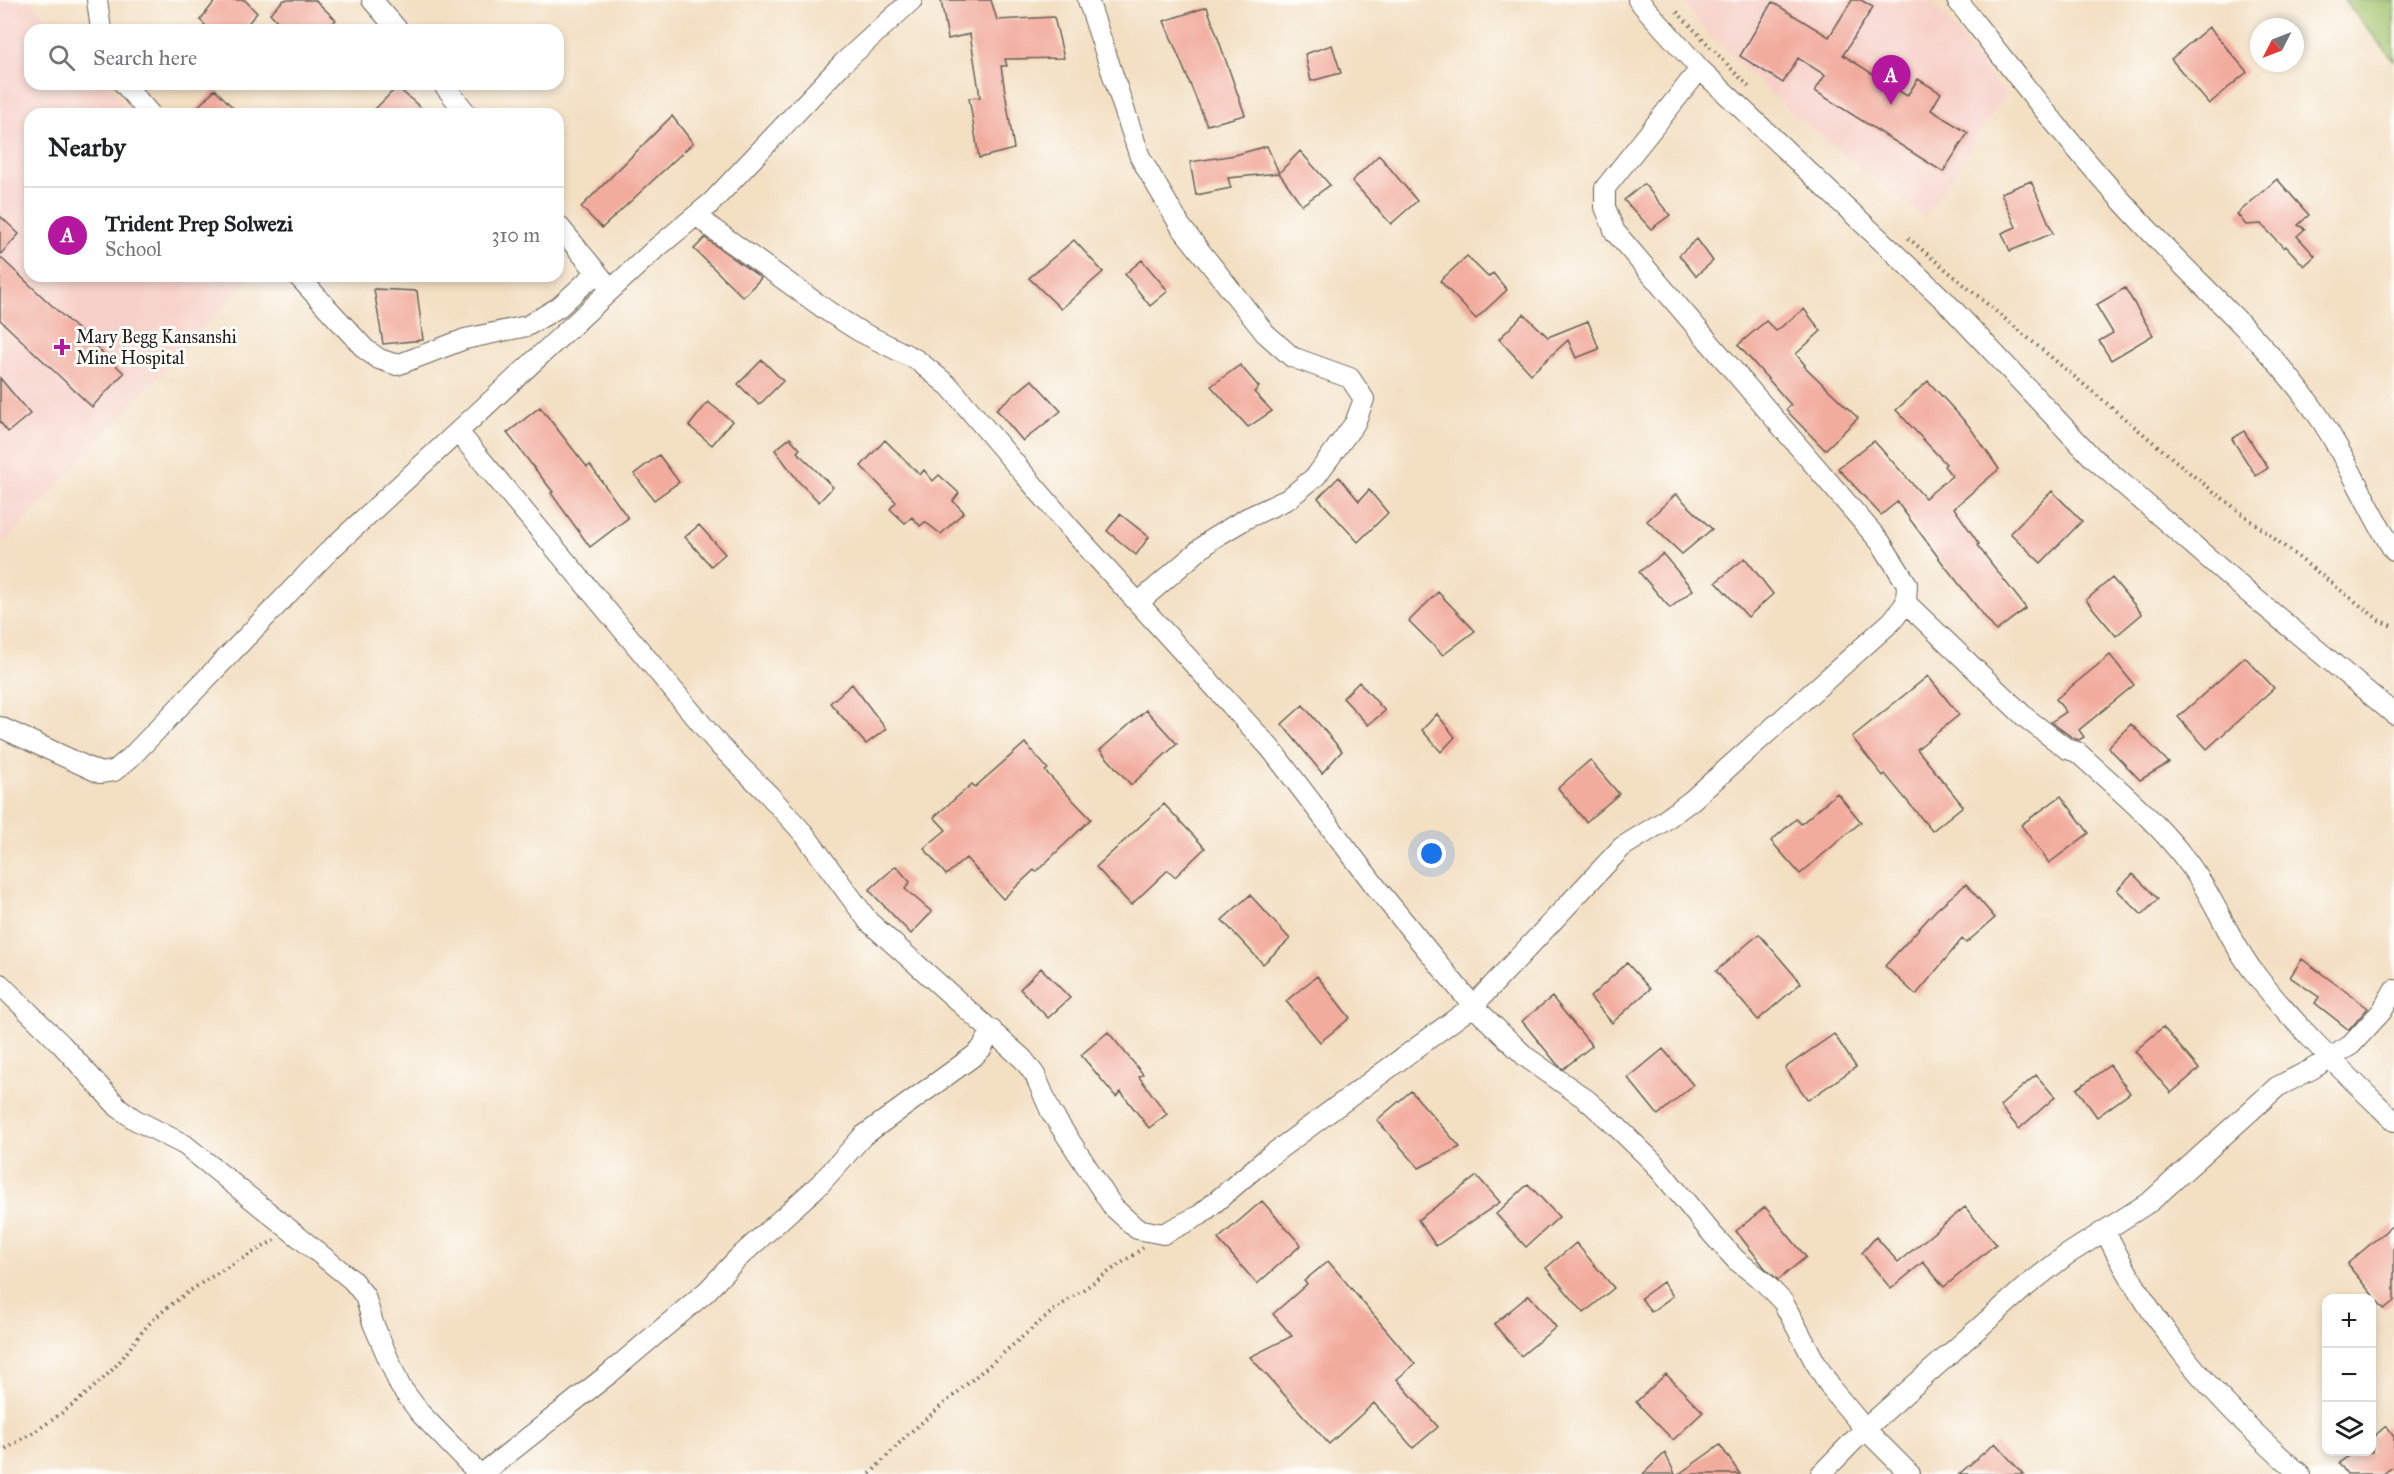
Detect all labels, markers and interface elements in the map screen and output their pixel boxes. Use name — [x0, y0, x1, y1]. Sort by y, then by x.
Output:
north arrow — [2250, 18, 2304, 72]
search box — [24, 24, 564, 90]
icon: search — [45, 41, 78, 74]
text: Search here — [93, 44, 197, 71]
pin: A — [1872, 56, 1910, 105]
text: Nearby — [48, 131, 126, 163]
text: Trident Prep Solwezi — [105, 210, 293, 237]
text: A — [61, 223, 74, 247]
text: 310 m — [491, 223, 540, 247]
text: School — [105, 237, 162, 261]
place label: Mary Begg Kansanshi Mine Hospital — [76, 326, 237, 369]
marker: Mary Begg Kansanshi Mine Hospital — [53, 338, 71, 356]
your location — [1417, 839, 1446, 868]
map controls — [2322, 1294, 2376, 1456]
button: + — [2322, 1294, 2376, 1348]
button: − — [2322, 1348, 2376, 1402]
button: layers — [2322, 1402, 2376, 1456]

